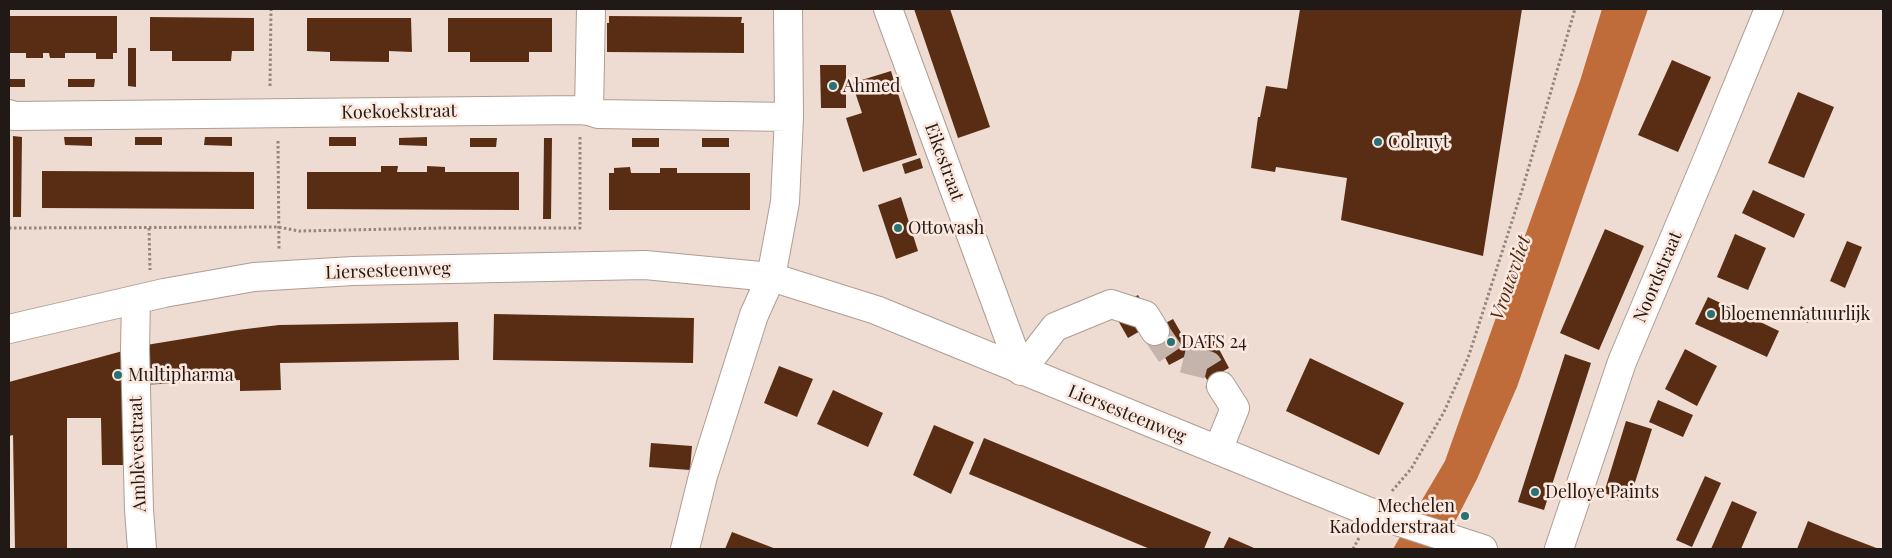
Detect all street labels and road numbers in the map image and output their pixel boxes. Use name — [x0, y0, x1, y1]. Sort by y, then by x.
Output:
street label: Koekoekstraat — [341, 100, 457, 124]
street label: Eikestraat — [920, 120, 968, 204]
street label: Noordstraat — [1629, 228, 1687, 326]
street label: Liersesteenweg — [325, 258, 451, 284]
street label: Liersesteenweg — [1065, 380, 1189, 448]
street label: Amblèvestraat — [125, 396, 151, 512]

